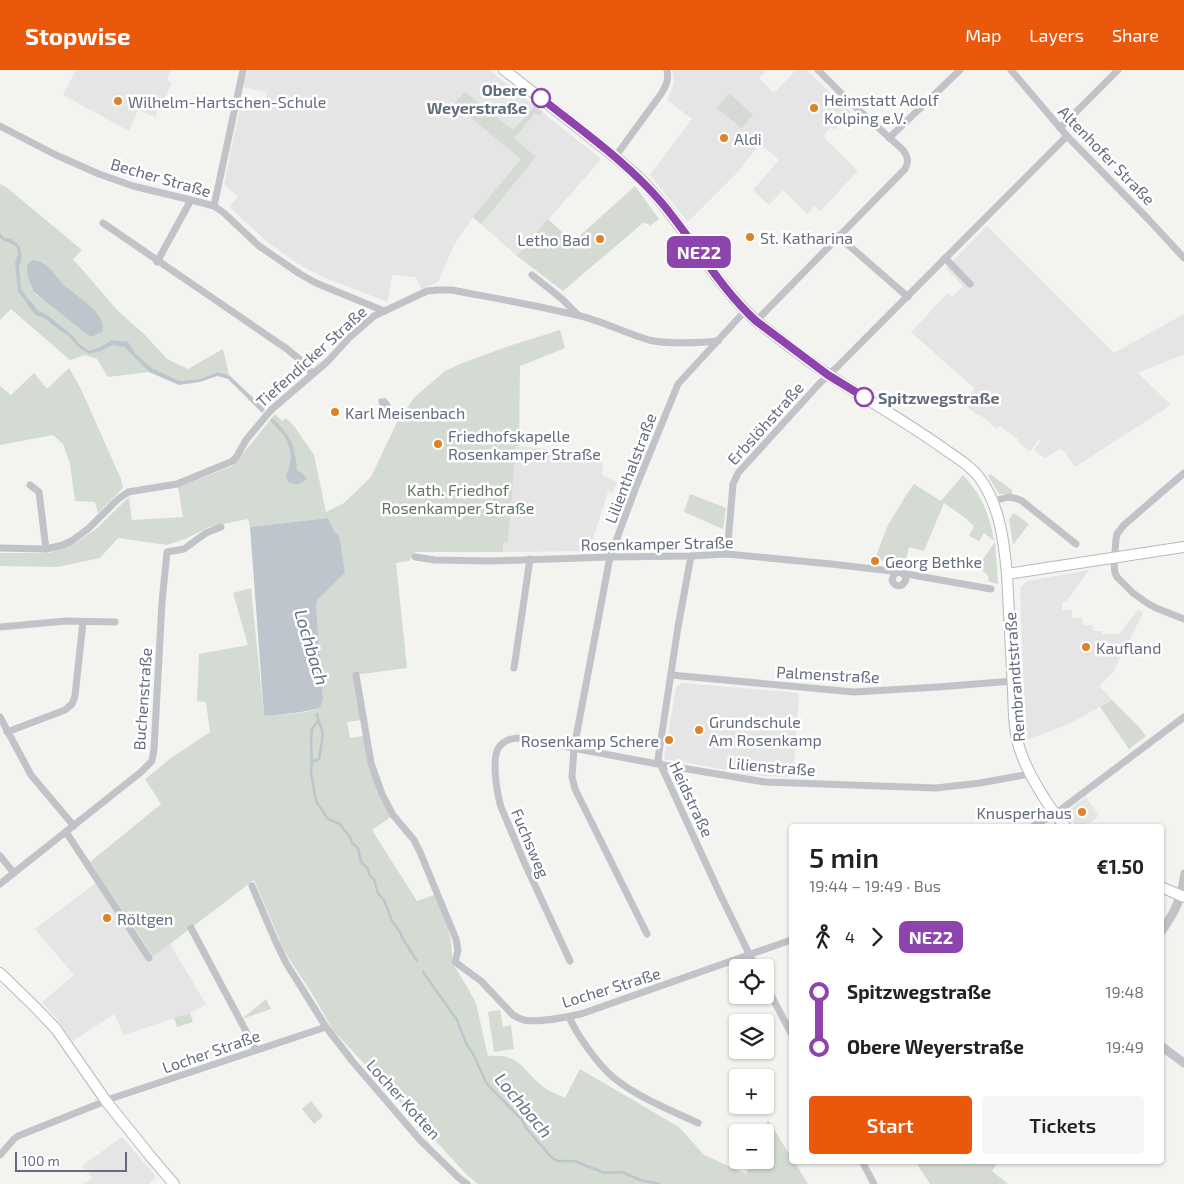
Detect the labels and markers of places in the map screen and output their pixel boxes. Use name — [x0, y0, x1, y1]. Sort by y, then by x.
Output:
place label: Obere Weyerstraße — [427, 80, 527, 118]
marker: Obere Weyerstraße — [531, 88, 551, 108]
place label: Heimstatt Adolf Kolping e.V. — [824, 90, 940, 127]
place label: Wilhelm-Hartschen-Schule — [128, 92, 326, 111]
marker: Wilhelm-Hartschen-Schule — [112, 95, 124, 107]
marker: Heimstatt Adolf Kolping e.V. — [808, 102, 820, 114]
place label: Aldi — [734, 129, 762, 148]
marker: Aldi — [718, 132, 730, 144]
place label: St. Katharina — [760, 228, 853, 247]
place label: Letho Bad — [517, 230, 590, 249]
marker: St. Katharina — [744, 231, 756, 243]
marker: Letho Bad — [594, 233, 606, 245]
marker: Spitzwegstraße — [854, 387, 874, 407]
place label: Spitzwegstraße — [878, 388, 1000, 407]
place label: Karl Meisenbach — [345, 403, 465, 422]
marker: Karl Meisenbach — [329, 406, 341, 418]
place label: Friedhofskapelle Rosenkamper Straße — [448, 426, 601, 463]
marker: Friedhofskapelle Rosenkamper Straße — [432, 438, 444, 450]
place label: Georg Bethke — [885, 552, 982, 571]
marker: Georg Bethke — [869, 555, 881, 567]
place label: Kaufland — [1096, 638, 1161, 657]
marker: Kaufland — [1080, 641, 1092, 653]
place label: Grundschule Am Rosenkamp — [709, 712, 822, 749]
marker: Grundschule Am Rosenkamp — [693, 724, 705, 736]
place label: Rosenkamp Schere — [521, 731, 659, 750]
marker: Rosenkamp Schere — [663, 734, 675, 746]
place label: Knusperhaus — [976, 803, 1072, 822]
marker: Knusperhaus — [1076, 806, 1088, 818]
place label: Röltgen — [117, 909, 173, 928]
marker: Röltgen — [101, 912, 113, 924]

